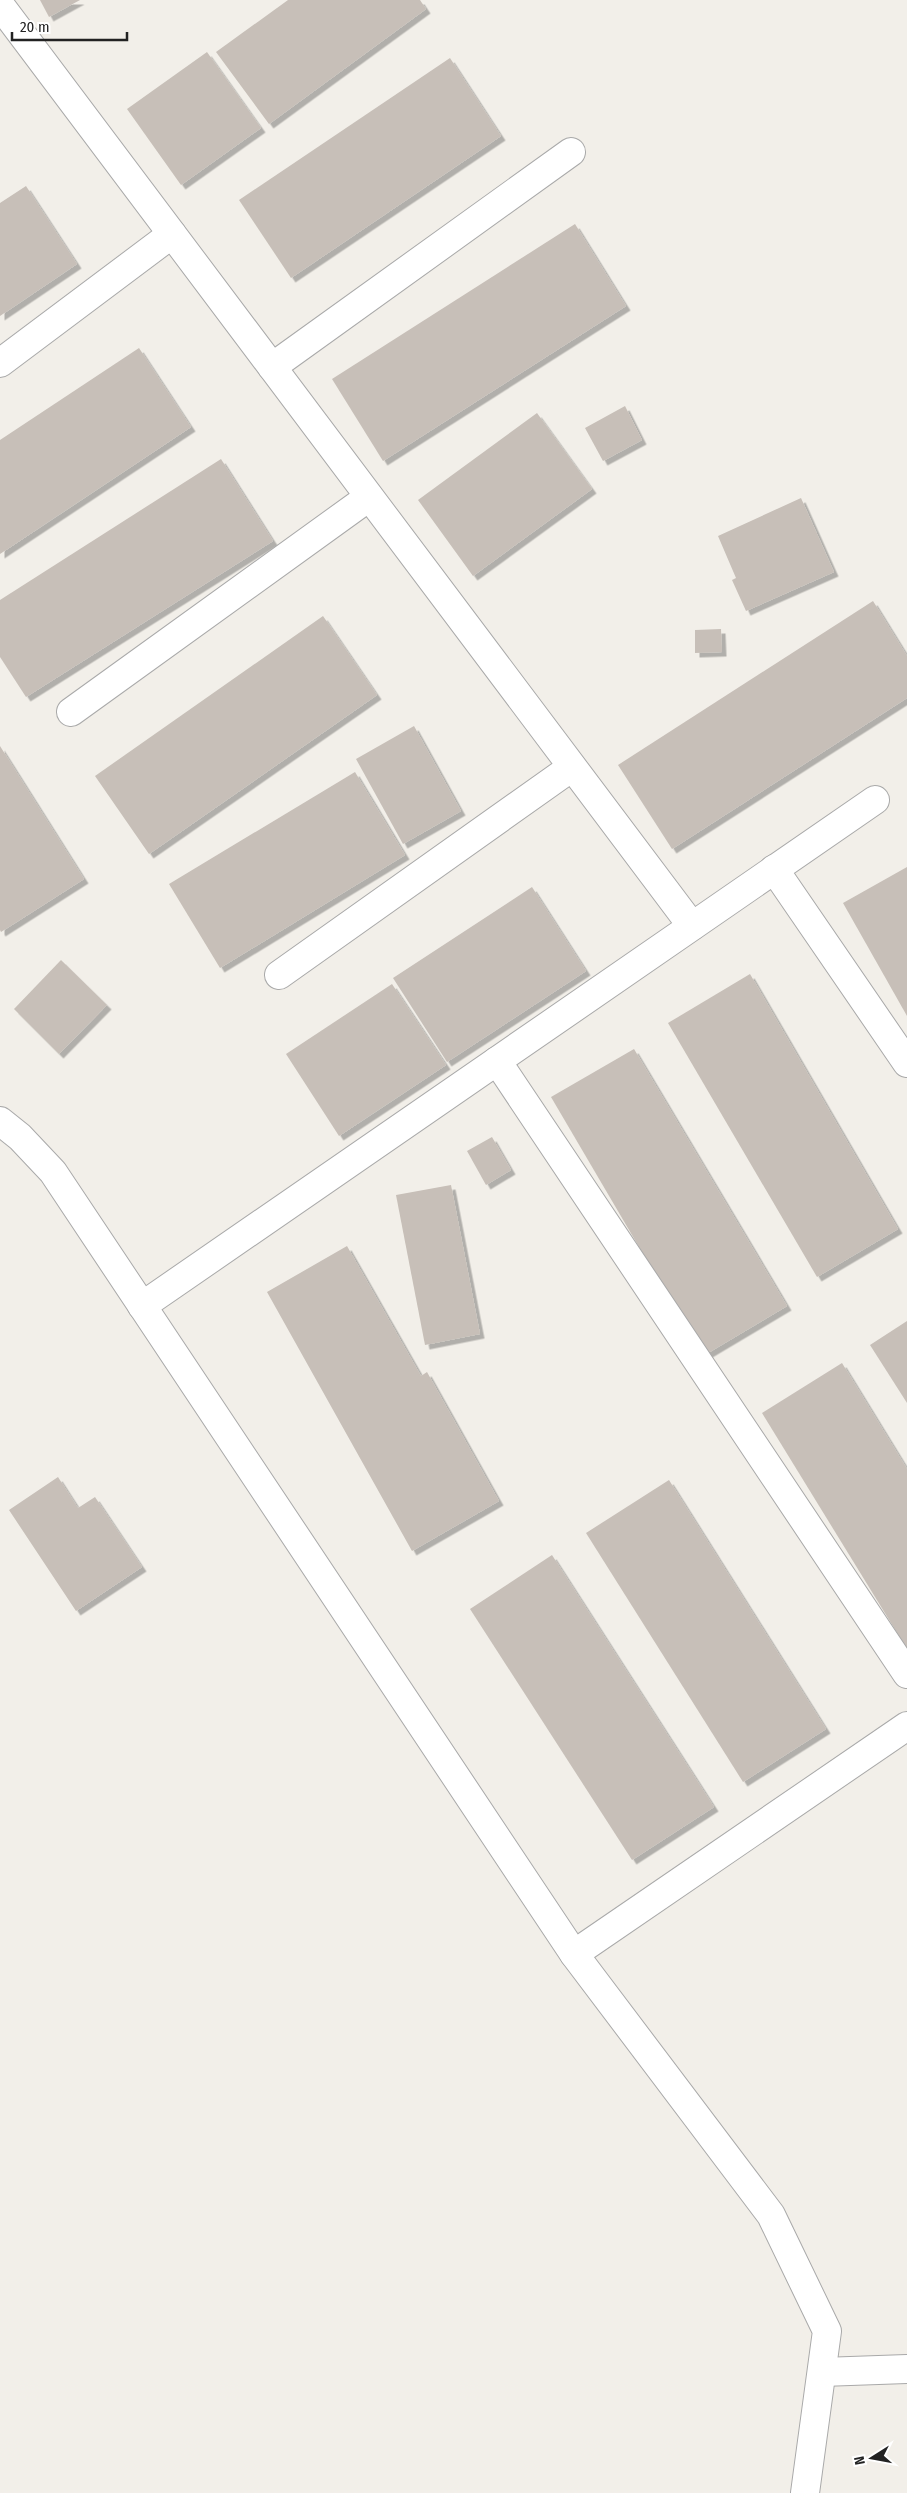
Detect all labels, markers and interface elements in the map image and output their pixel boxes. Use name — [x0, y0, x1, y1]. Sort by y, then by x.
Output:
scale bar — [12, 10, 128, 42]
text: 20 m — [20, 18, 50, 36]
north arrow — [847, 2433, 897, 2483]
text: N — [851, 2455, 869, 2466]

